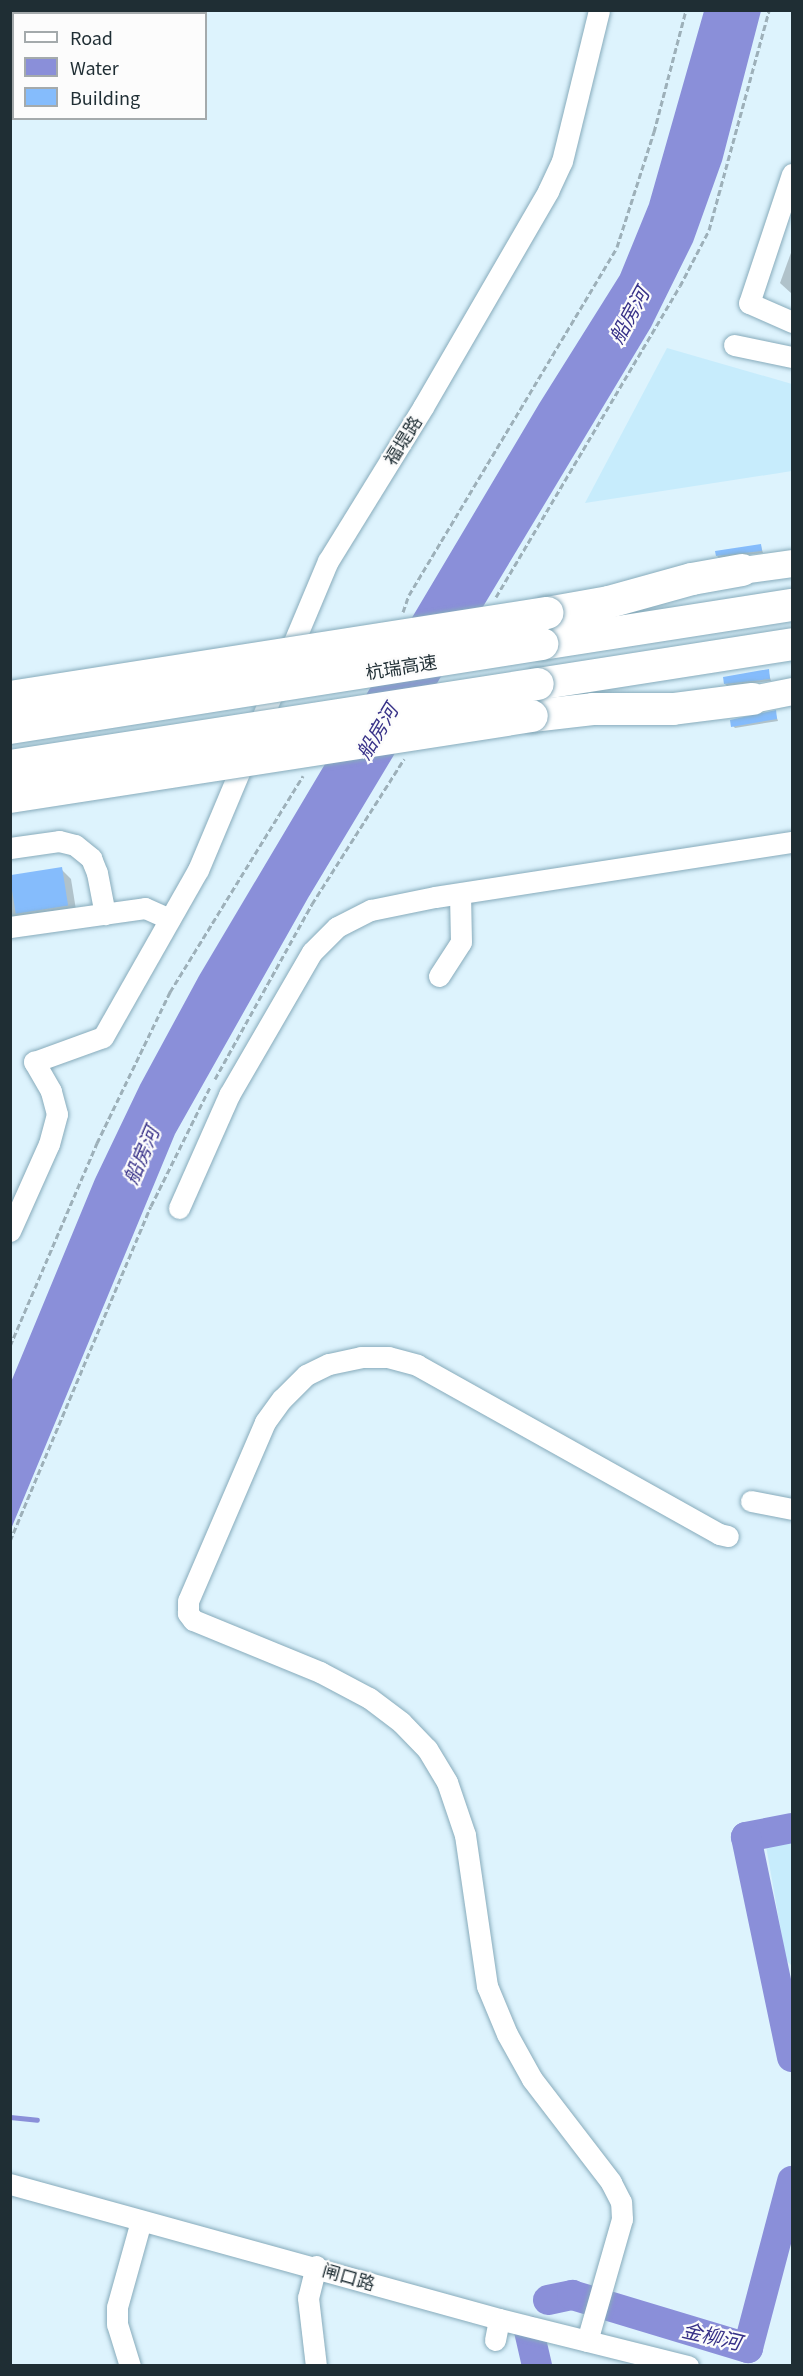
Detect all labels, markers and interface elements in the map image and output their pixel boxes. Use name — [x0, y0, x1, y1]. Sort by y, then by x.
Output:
legend — [12, 12, 207, 120]
text: Road — [70, 24, 113, 50]
text: Water — [70, 54, 119, 80]
text: Building — [70, 84, 140, 110]
water label: 船房河 — [603, 283, 653, 347]
street label: 福堤路 — [379, 411, 425, 469]
street label: 杭瑞高速 — [364, 650, 438, 682]
water label: 船房河 — [350, 699, 402, 763]
water label: 船房河 — [117, 1123, 163, 1187]
street label: 闸口路 — [320, 2258, 378, 2294]
water label: 金柳河 — [680, 2317, 744, 2353]

